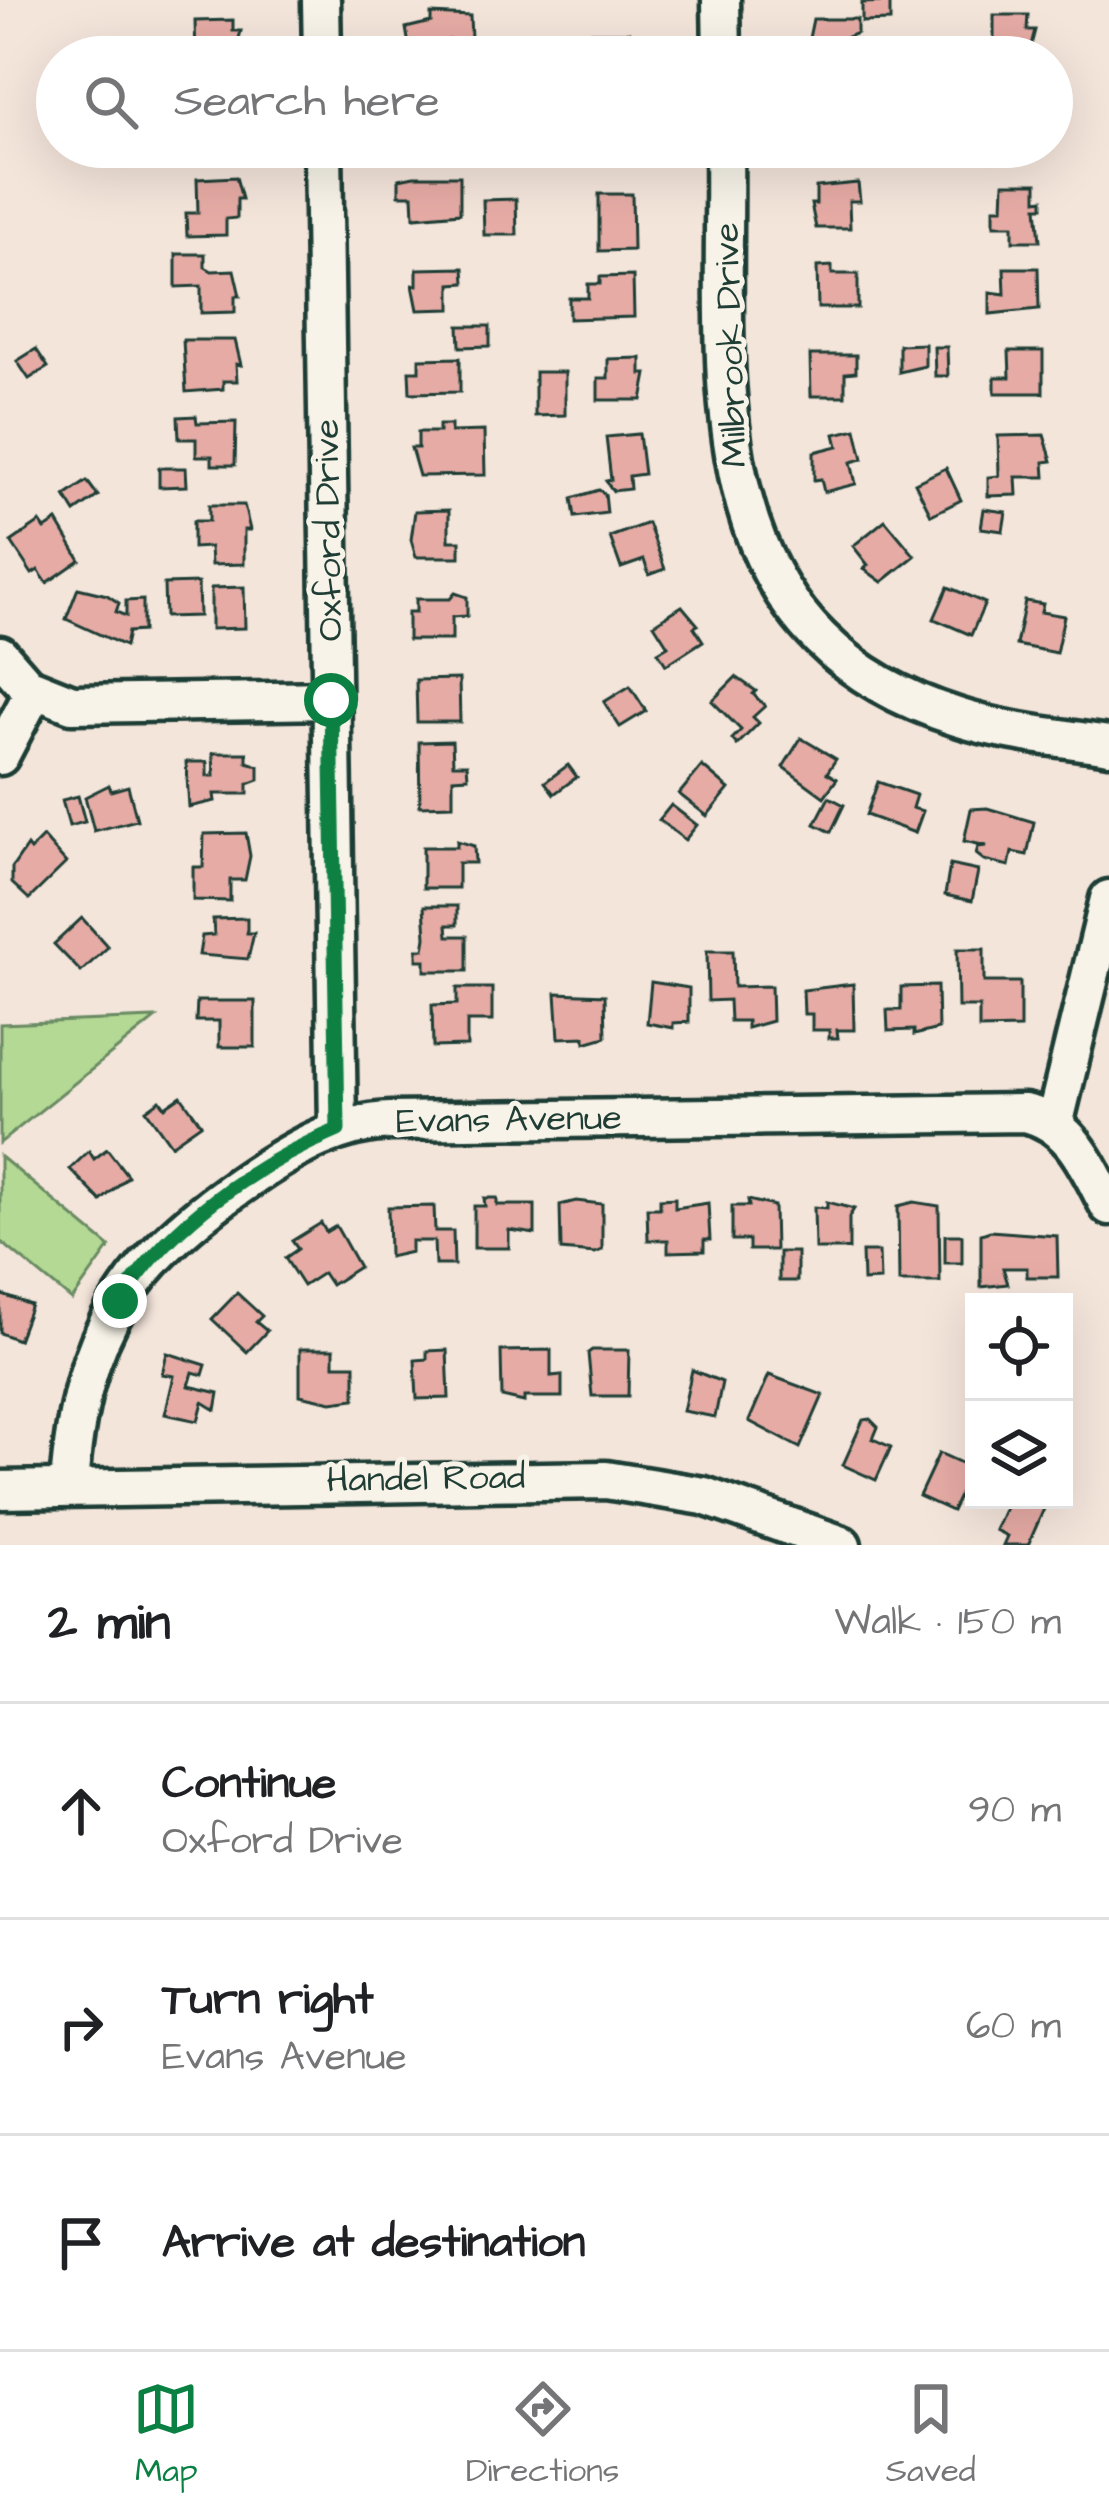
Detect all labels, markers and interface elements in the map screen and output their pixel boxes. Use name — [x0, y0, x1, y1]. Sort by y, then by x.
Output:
search box — [36, 36, 1073, 168]
icon: search — [78, 69, 144, 135]
text: Search here — [174, 71, 440, 133]
street label: Milbrook Drive — [701, 222, 761, 468]
street label: Oxford Drive — [302, 418, 356, 642]
route start — [304, 673, 358, 727]
street label: Evans Avenue — [396, 1093, 622, 1147]
route end — [93, 1274, 147, 1328]
map controls — [965, 1293, 1073, 1509]
button: locate — [965, 1293, 1073, 1401]
button: layers — [965, 1401, 1073, 1509]
street label: Handel Road — [326, 1452, 526, 1506]
text: 2 min — [48, 1588, 171, 1659]
text: Walk · 150 m — [835, 1596, 1061, 1650]
text: Continue — [162, 1753, 336, 1815]
icon: ahead — [48, 1778, 114, 1844]
text: 90 m — [968, 1784, 1061, 1838]
text: Oxford Drive — [162, 1815, 403, 1869]
text: Turn right — [162, 1969, 374, 2031]
icon: right — [48, 1994, 114, 2060]
text: 60 m — [966, 2000, 1061, 2054]
text: Evans Avenue — [162, 2031, 407, 2085]
icon: arrive — [48, 2210, 114, 2276]
text: Arrive at destination — [162, 2212, 585, 2274]
tab: Map — [133, 2376, 199, 2494]
tab: Directions — [466, 2376, 619, 2494]
tab: Saved — [886, 2376, 976, 2494]

